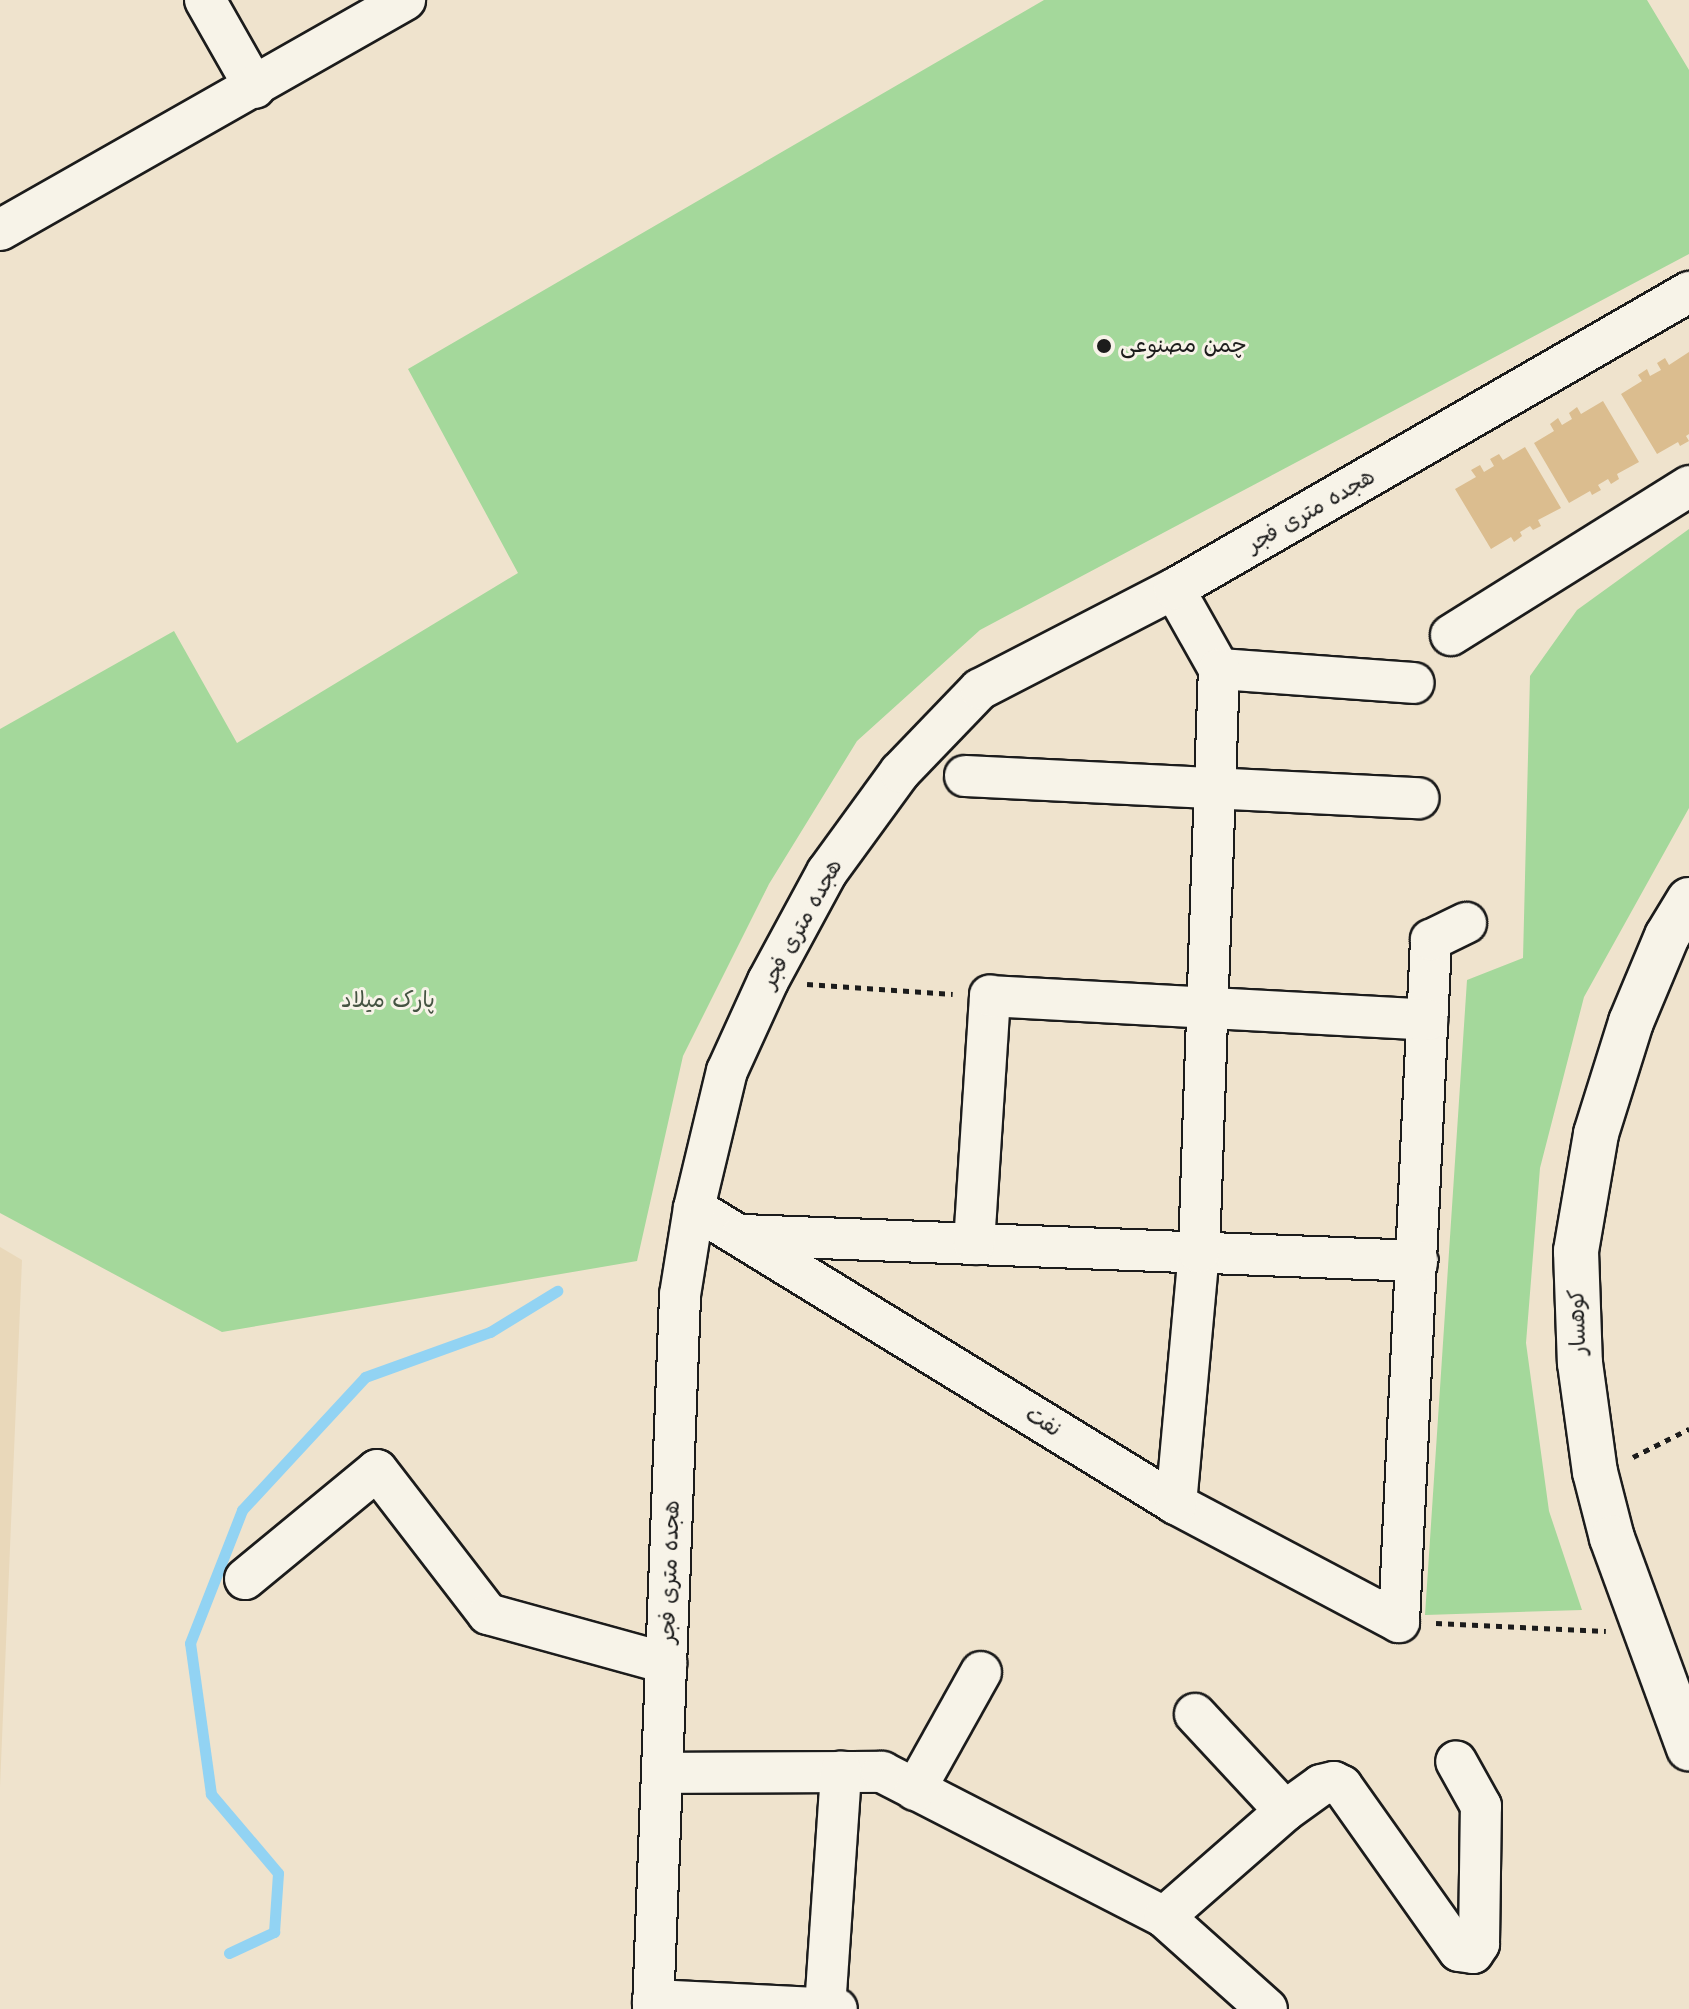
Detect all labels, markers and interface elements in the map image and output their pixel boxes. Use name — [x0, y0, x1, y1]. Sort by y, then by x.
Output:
place label: چمن مصنوعی — [1120, 333, 1247, 359]
marker: چمن مصنوعی — [1095, 337, 1113, 355]
street label: هجده متری فجر — [1242, 464, 1380, 558]
street label: هجده متری فجر — [756, 855, 848, 993]
park label: پارک میلاد — [341, 988, 435, 1014]
street label: کوهسار — [1564, 1289, 1592, 1355]
street label: نفت — [1020, 1401, 1066, 1443]
street label: هجده متری فجر — [654, 1500, 686, 1644]

